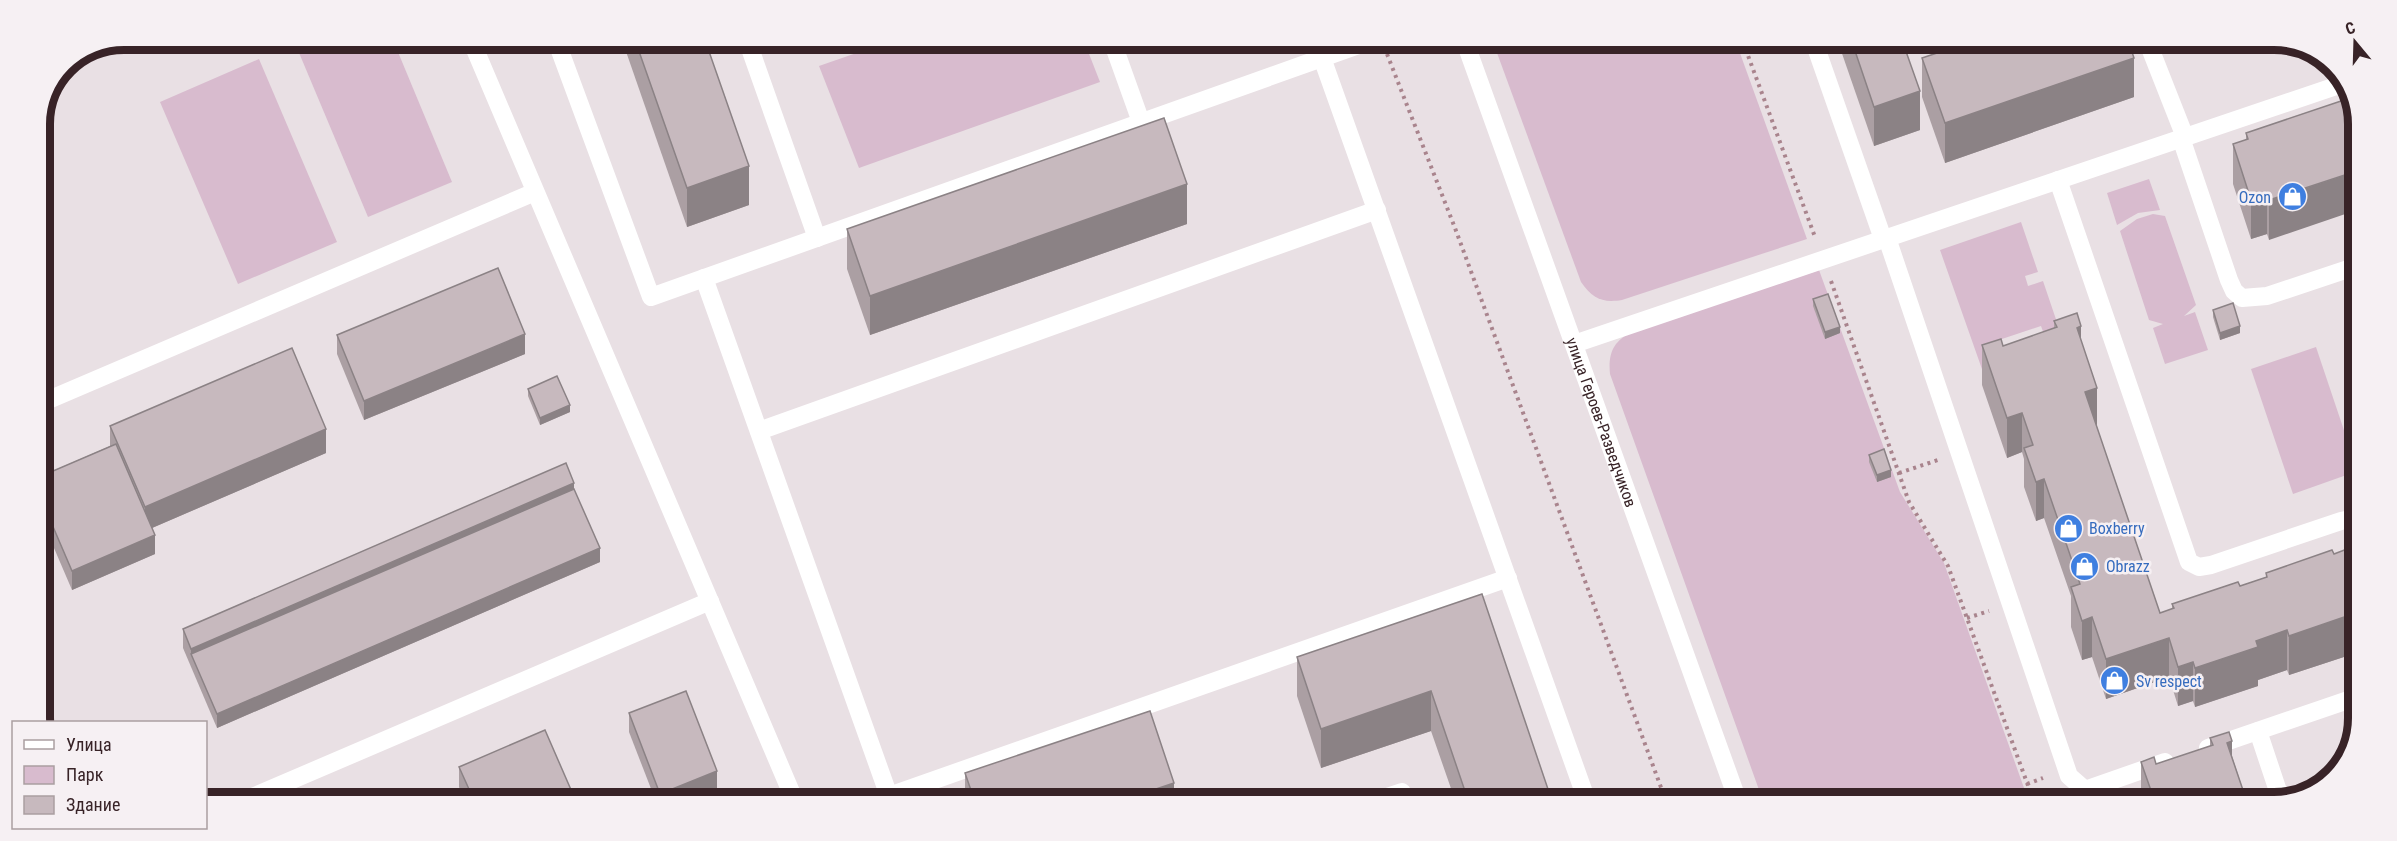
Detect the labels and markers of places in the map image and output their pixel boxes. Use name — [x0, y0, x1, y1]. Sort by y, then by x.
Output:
shop icon: Ozon — [2276, 181, 2308, 213]
place label: Ozon — [2239, 188, 2271, 207]
shop icon: Boxberry — [2052, 512, 2084, 544]
place label: Boxberry — [2089, 519, 2145, 538]
shop icon: Obrazz — [2069, 550, 2101, 582]
place label: Obrazz — [2106, 557, 2150, 576]
shop icon: Sv respect — [2099, 665, 2131, 697]
place label: Sv respect — [2136, 672, 2202, 691]

